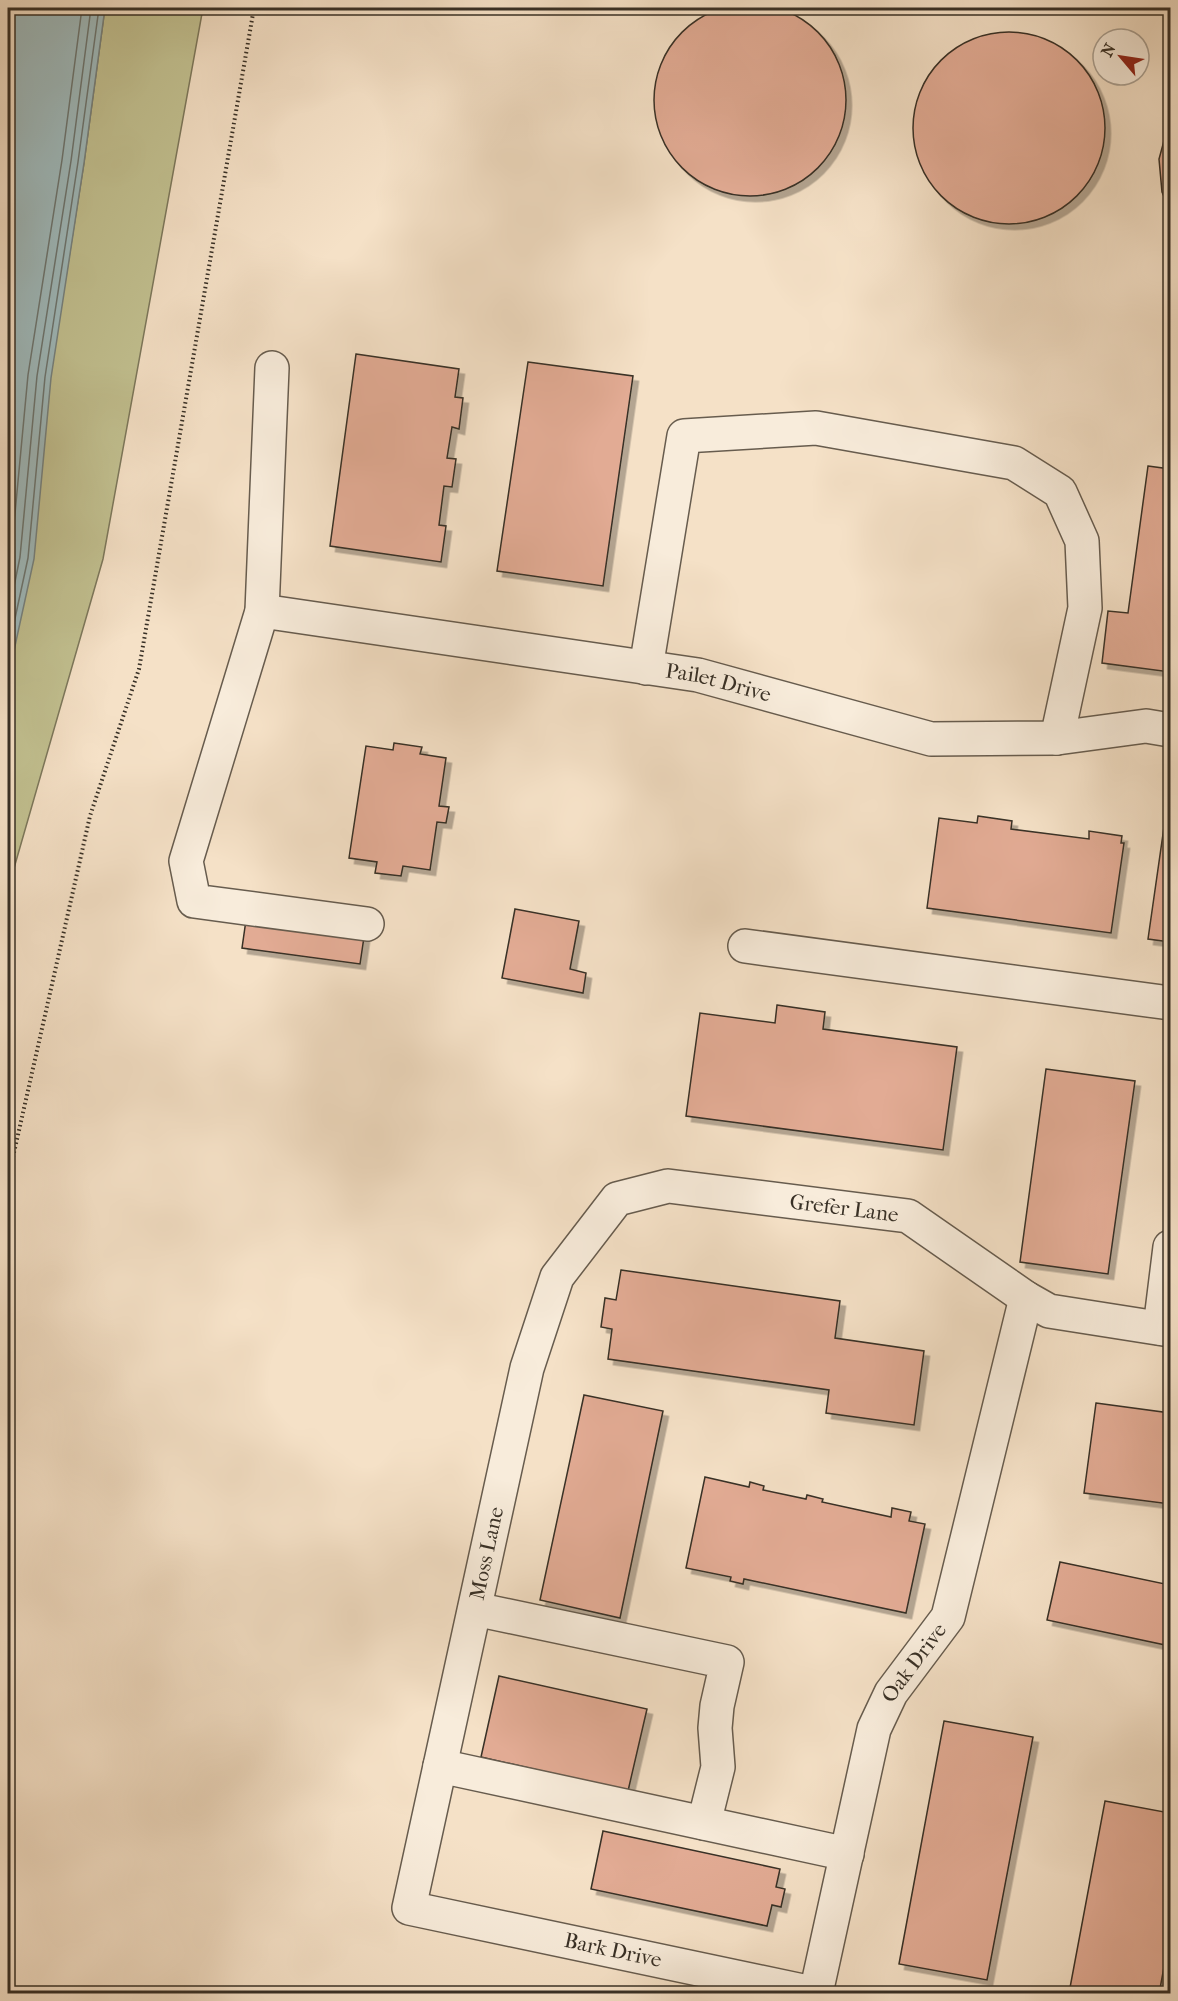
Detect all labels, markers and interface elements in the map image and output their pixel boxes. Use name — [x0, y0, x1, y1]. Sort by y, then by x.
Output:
north arrow — [1091, 27, 1151, 87]
text: N — [1097, 39, 1120, 60]
street label: Pailet Drive — [664, 658, 774, 706]
street label: Grefer Lane — [788, 1189, 900, 1227]
street label: Moss Lane — [465, 1505, 508, 1602]
street label: Oak Drive — [876, 1618, 951, 1706]
street label: Bark Drive — [562, 1928, 664, 1972]

